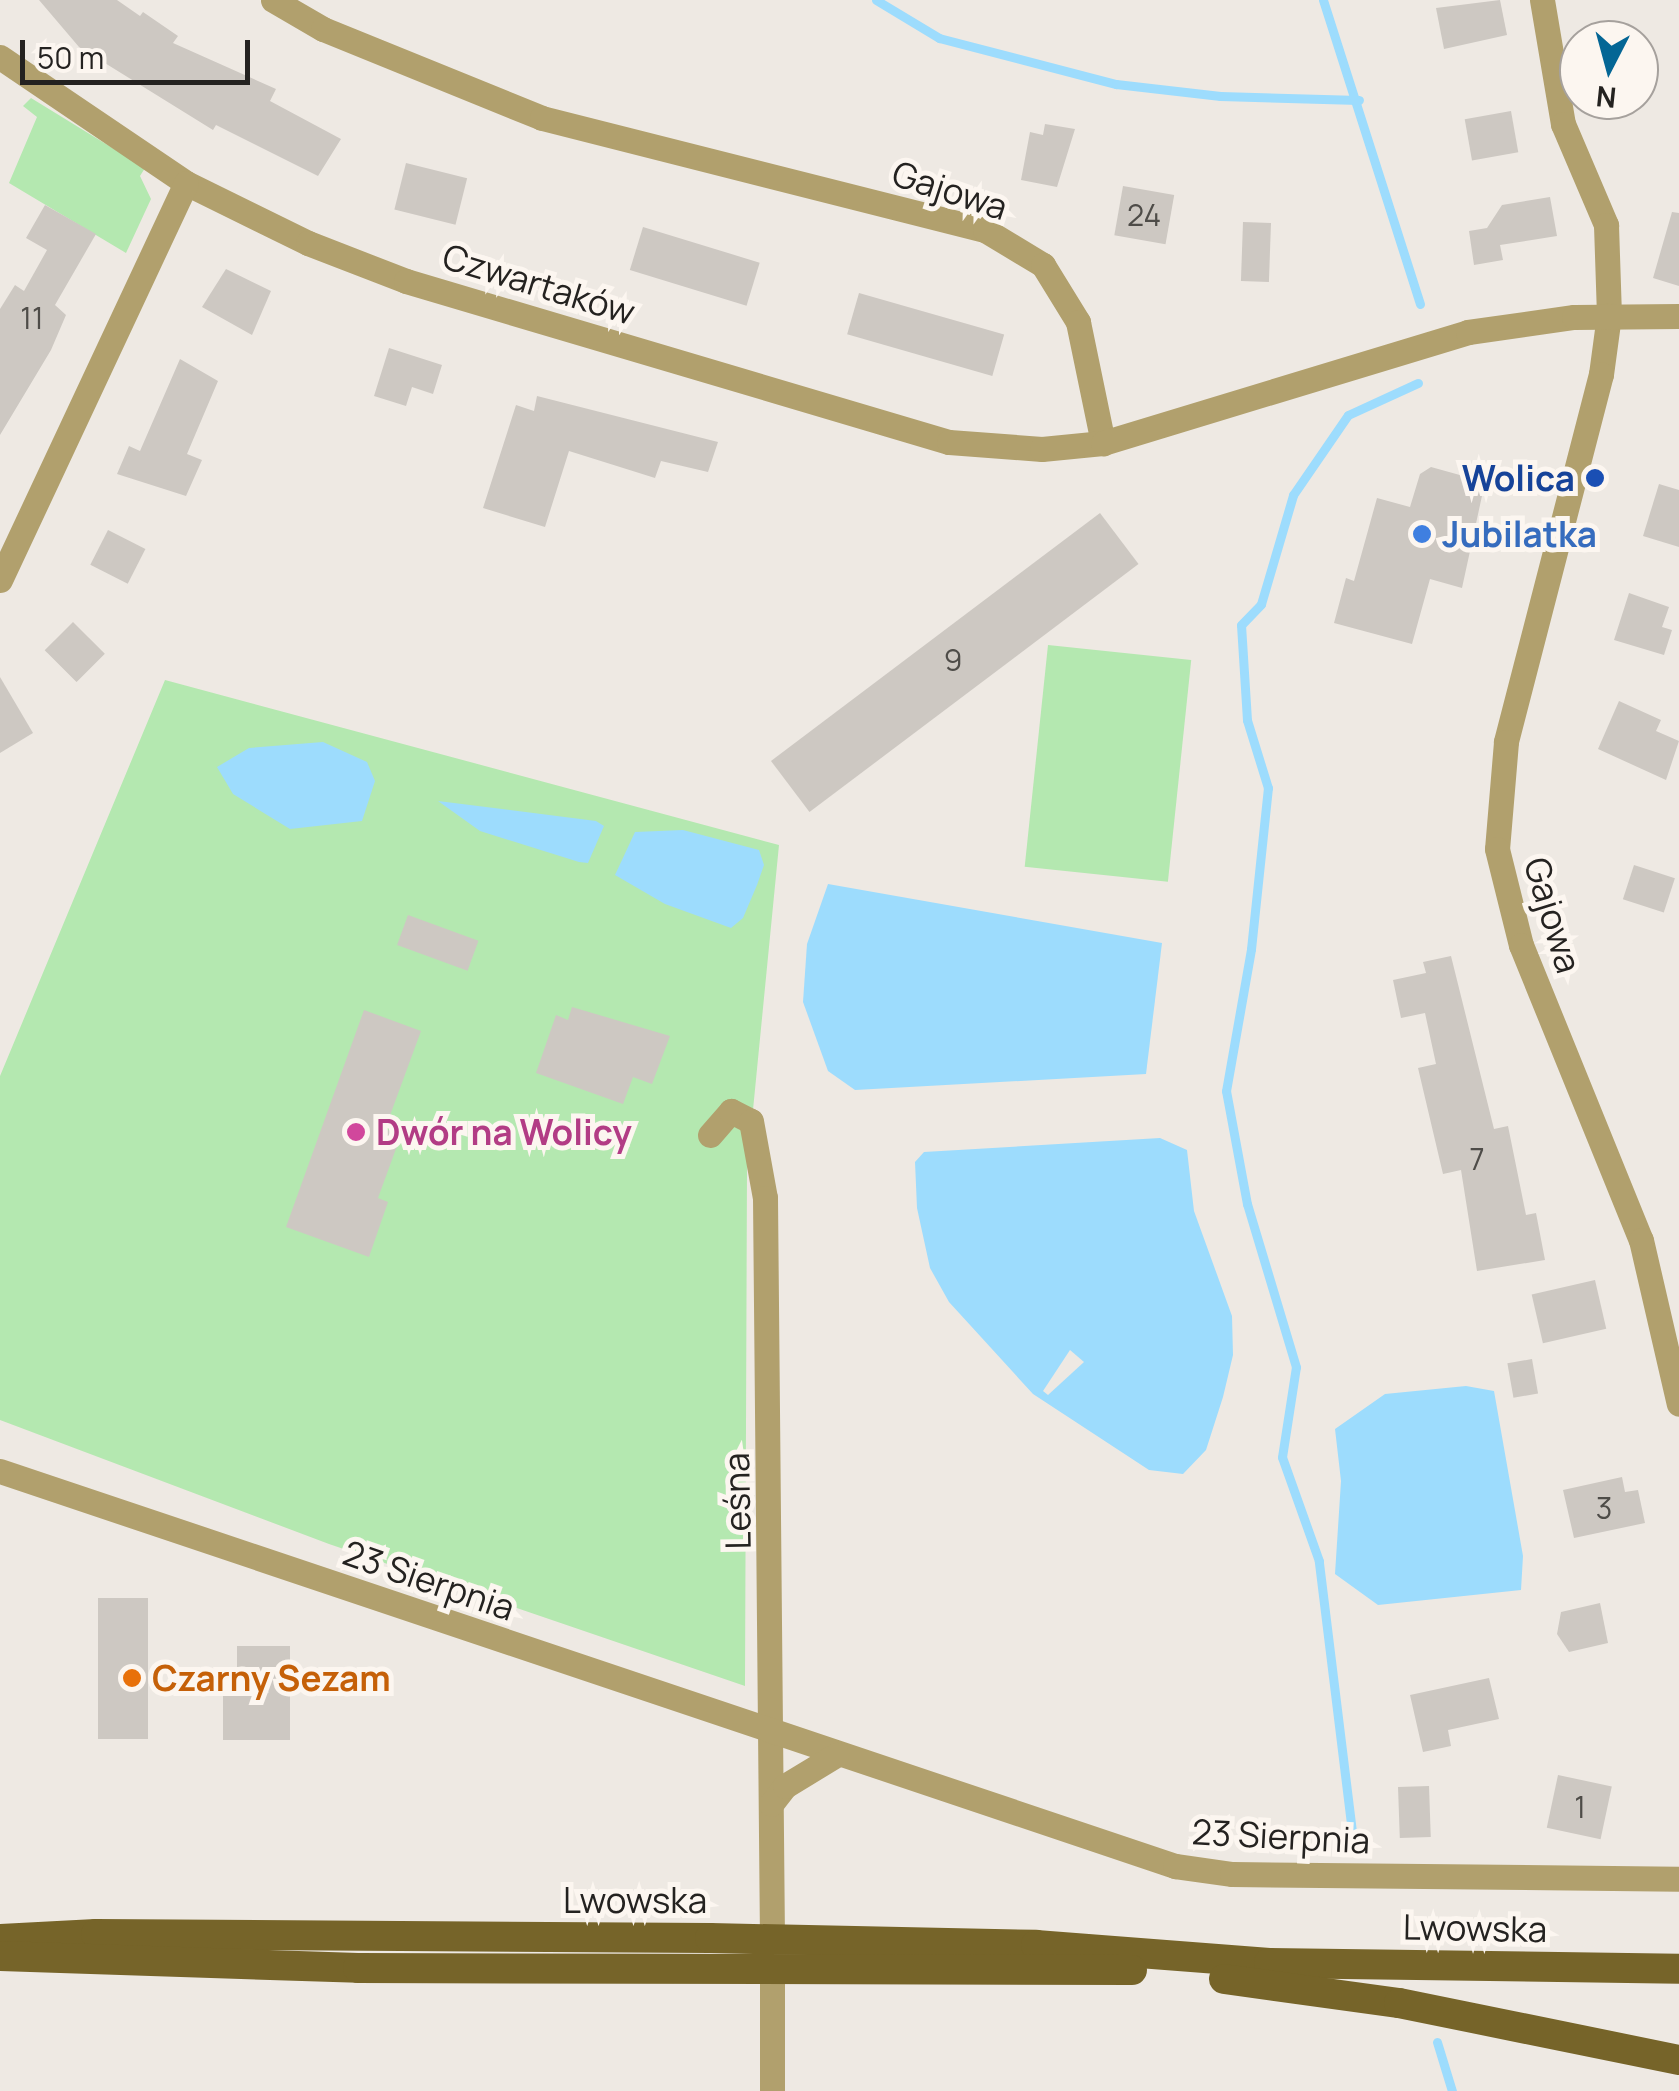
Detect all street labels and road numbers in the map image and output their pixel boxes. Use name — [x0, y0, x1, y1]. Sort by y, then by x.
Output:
street label: Gajowa — [887, 152, 1013, 228]
street label: Czwartaków — [438, 235, 640, 333]
street label: Gajowa — [1516, 852, 1590, 978]
street label: Leśna — [715, 1452, 759, 1550]
street label: 23 Sierpnia — [338, 1531, 520, 1629]
street label: 23 Sierpnia — [1191, 1810, 1371, 1862]
street label: Lwowska — [563, 1879, 707, 1921]
street label: Lwowska — [1403, 1906, 1547, 1950]

